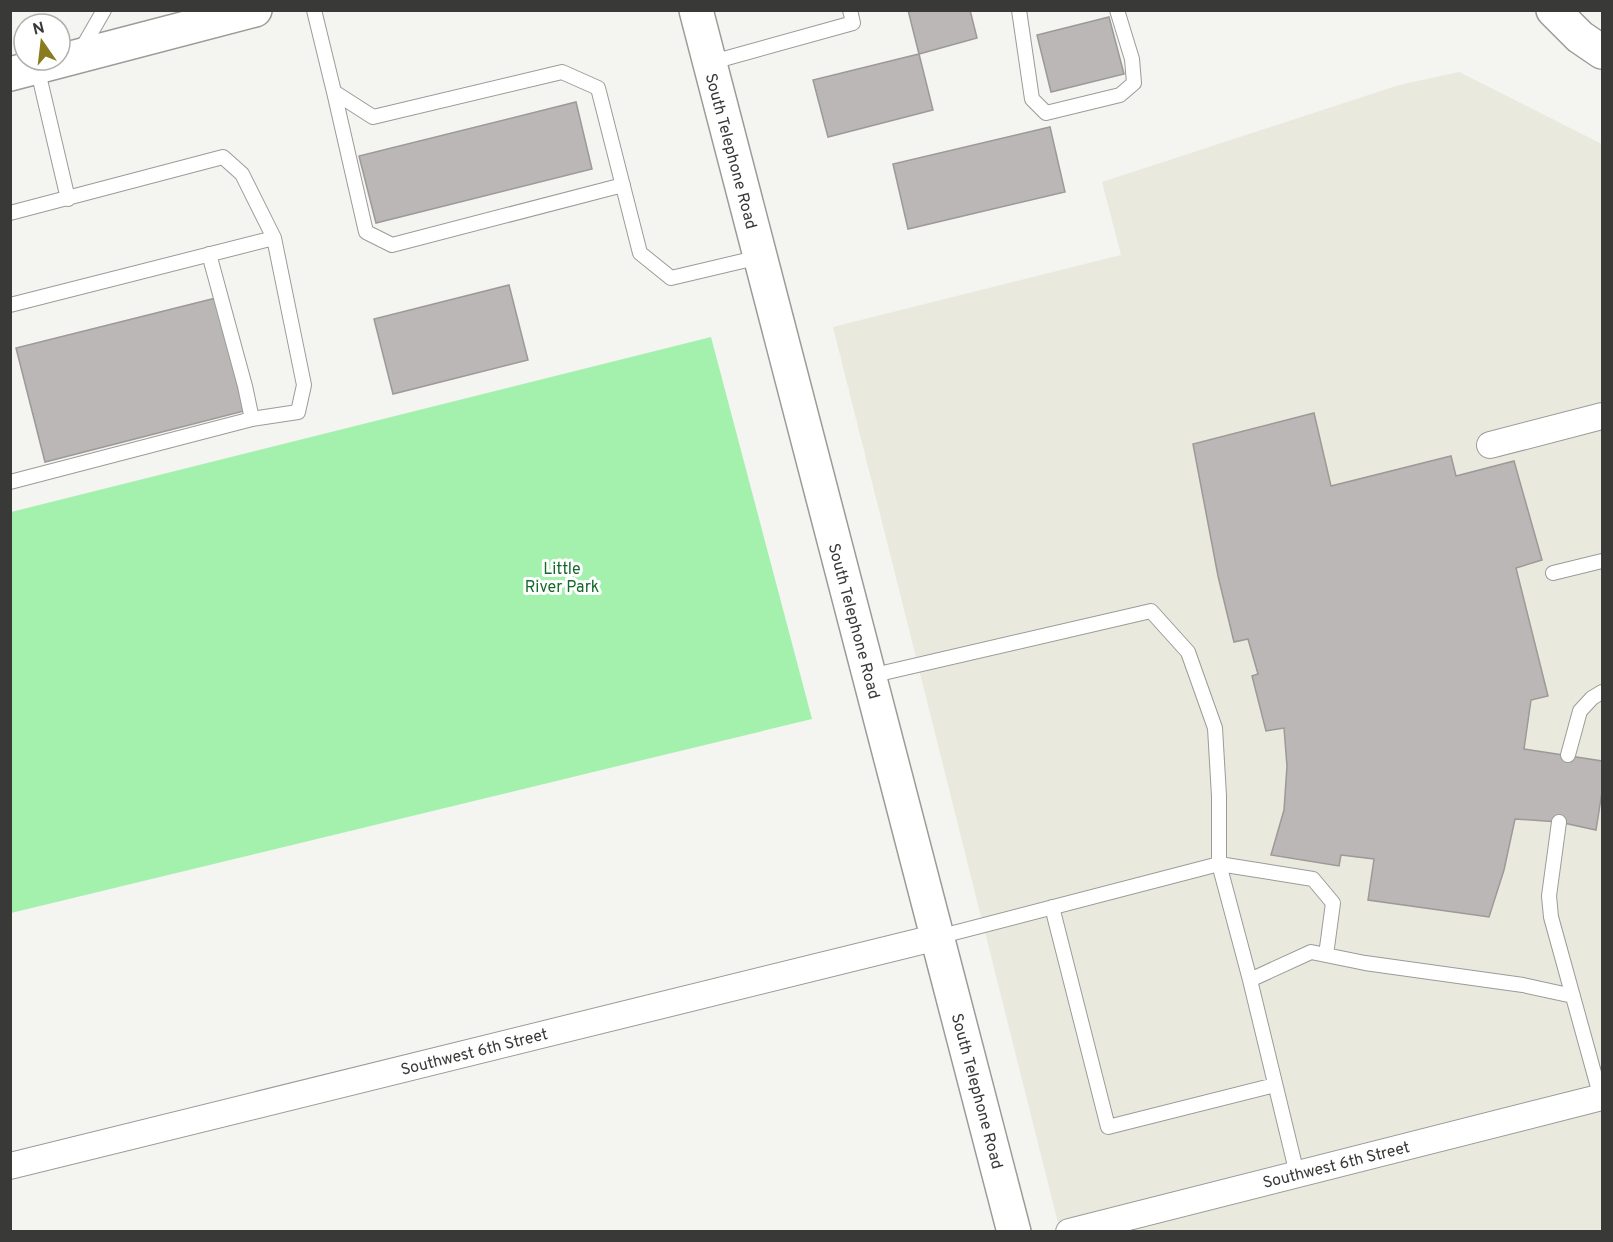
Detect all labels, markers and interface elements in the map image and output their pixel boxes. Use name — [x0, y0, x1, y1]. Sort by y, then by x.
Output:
north arrow — [12, 12, 72, 72]
text: N — [31, 18, 47, 40]
street label: South Telephone Road — [700, 71, 760, 232]
street label: South Telephone Road — [823, 541, 883, 702]
park label: Little River Park — [525, 560, 599, 598]
street label: South Telephone Road — [946, 1011, 1006, 1172]
street label: Southwest 6th Street — [399, 1025, 550, 1081]
street label: Southwest 6th Street — [1261, 1138, 1412, 1194]

